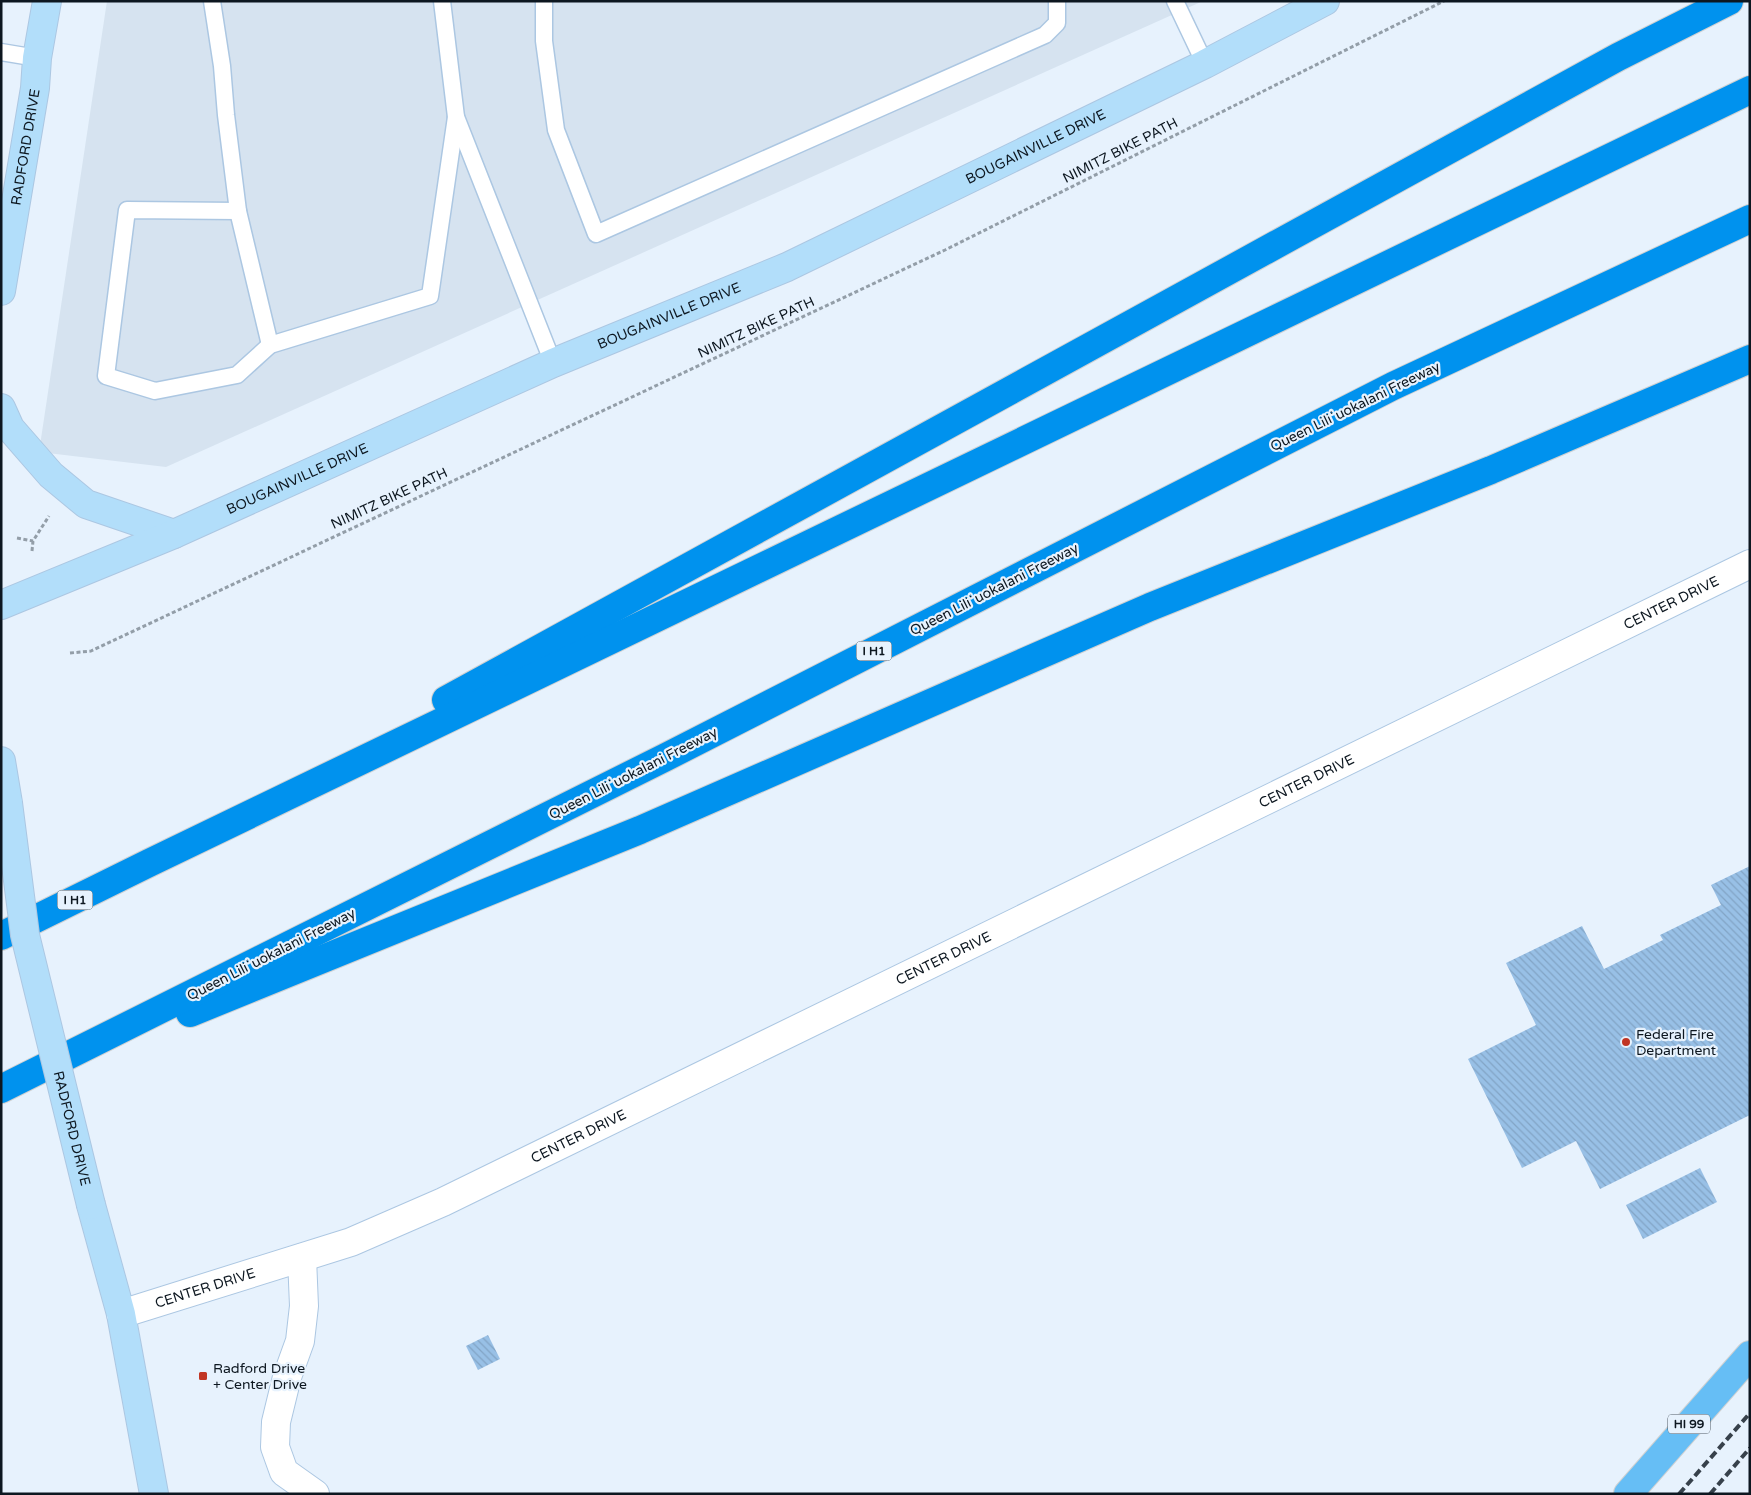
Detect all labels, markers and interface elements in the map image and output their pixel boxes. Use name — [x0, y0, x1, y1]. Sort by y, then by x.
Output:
street label: RADFORD DRIVE — [7, 88, 44, 207]
street label: BOUGAINVILLE DRIVE — [963, 106, 1109, 188]
street label: NIMITZ BIKE PATH — [1060, 114, 1181, 187]
street label: BOUGAINVILLE DRIVE — [595, 279, 743, 353]
street label: NIMITZ BIKE PATH — [695, 293, 817, 362]
street label: Queen Liliʻuokalani Freeway — [1268, 358, 1443, 455]
street label: BOUGAINVILLE DRIVE — [224, 440, 371, 518]
street label: NIMITZ BIKE PATH — [328, 464, 450, 533]
street label: Queen Liliʻuokalani Freeway — [907, 539, 1082, 639]
street label: CENTER DRIVE — [1621, 572, 1722, 633]
road number: I H1 — [856, 641, 892, 660]
street label: Queen Liliʻuokalani Freeway — [546, 723, 721, 823]
street label: CENTER DRIVE — [1256, 751, 1357, 812]
road number: I H1 — [58, 890, 92, 910]
street label: Queen Liliʻuokalani Freeway — [184, 904, 359, 1004]
street label: CENTER DRIVE — [893, 928, 994, 989]
place label: Federal Fire Department — [1636, 1026, 1717, 1059]
marker: Federal Fire Department — [1620, 1036, 1632, 1048]
street label: RADFORD DRIVE — [50, 1069, 94, 1188]
street label: CENTER DRIVE — [528, 1106, 629, 1167]
street label: CENTER DRIVE — [153, 1265, 257, 1312]
place label: Radford Drive + Center Drive — [213, 1360, 307, 1393]
marker: Radford Drive + Center Drive — [197, 1370, 209, 1382]
road number: HI 99 — [1668, 1415, 1710, 1434]

